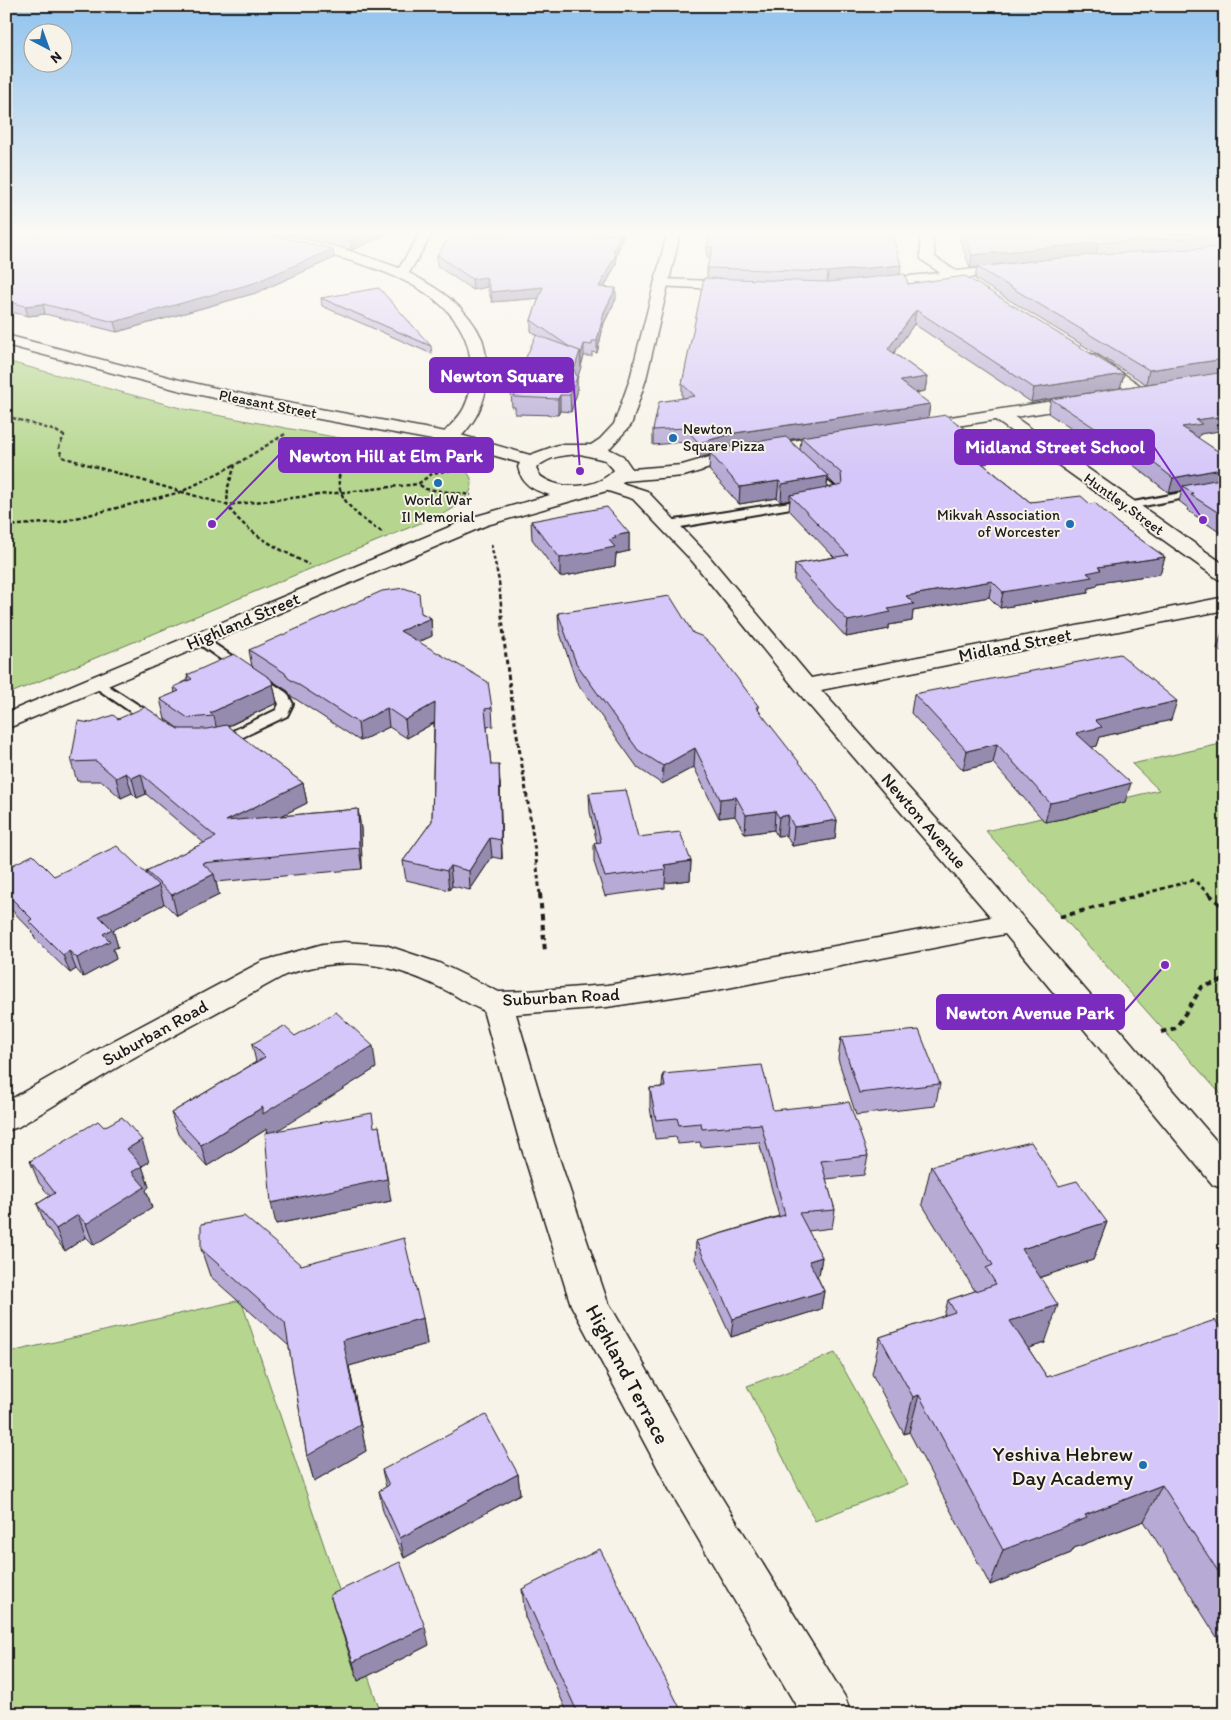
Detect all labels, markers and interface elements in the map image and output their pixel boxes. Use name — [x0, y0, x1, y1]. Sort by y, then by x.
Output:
north arrow — [22, 22, 72, 72]
text: N — [47, 48, 65, 67]
callout: Newton Square — [430, 358, 573, 392]
text: Newton Square — [440, 364, 564, 387]
street label: Pleasant Street — [218, 386, 319, 422]
place label: Newton Square Pizza — [683, 420, 765, 455]
callout: Midland Street School — [955, 430, 1154, 464]
marker: Newton Square Pizza — [667, 432, 679, 444]
text: Midland Street School — [965, 435, 1145, 458]
callout: Newton Hill at Elm Park — [279, 438, 493, 472]
text: Newton Hill at Elm Park — [289, 444, 483, 467]
street label: Huntley Street — [1080, 469, 1168, 539]
marker: World War II Memorial — [432, 477, 444, 489]
place label: World War II Memorial — [401, 491, 476, 526]
place label: Mikvah Association of Worcester — [937, 506, 1060, 541]
marker: Mikvah Association of Worcester — [1064, 518, 1076, 530]
street label: Highland Street — [183, 587, 303, 655]
street label: Midland Street — [957, 623, 1074, 667]
street label: Newton Avenue — [876, 769, 972, 873]
street label: Suburban Road — [502, 983, 621, 1011]
street label: Suburban Road — [98, 995, 212, 1071]
callout: Newton Avenue Park — [937, 995, 1124, 1029]
text: Newton Avenue Park — [946, 1001, 1114, 1024]
street label: Highland Terrace — [581, 1300, 675, 1448]
place label: Yeshiva Hebrew Day Academy — [993, 1441, 1133, 1490]
marker: Yeshiva Hebrew Day Academy — [1137, 1459, 1149, 1471]

